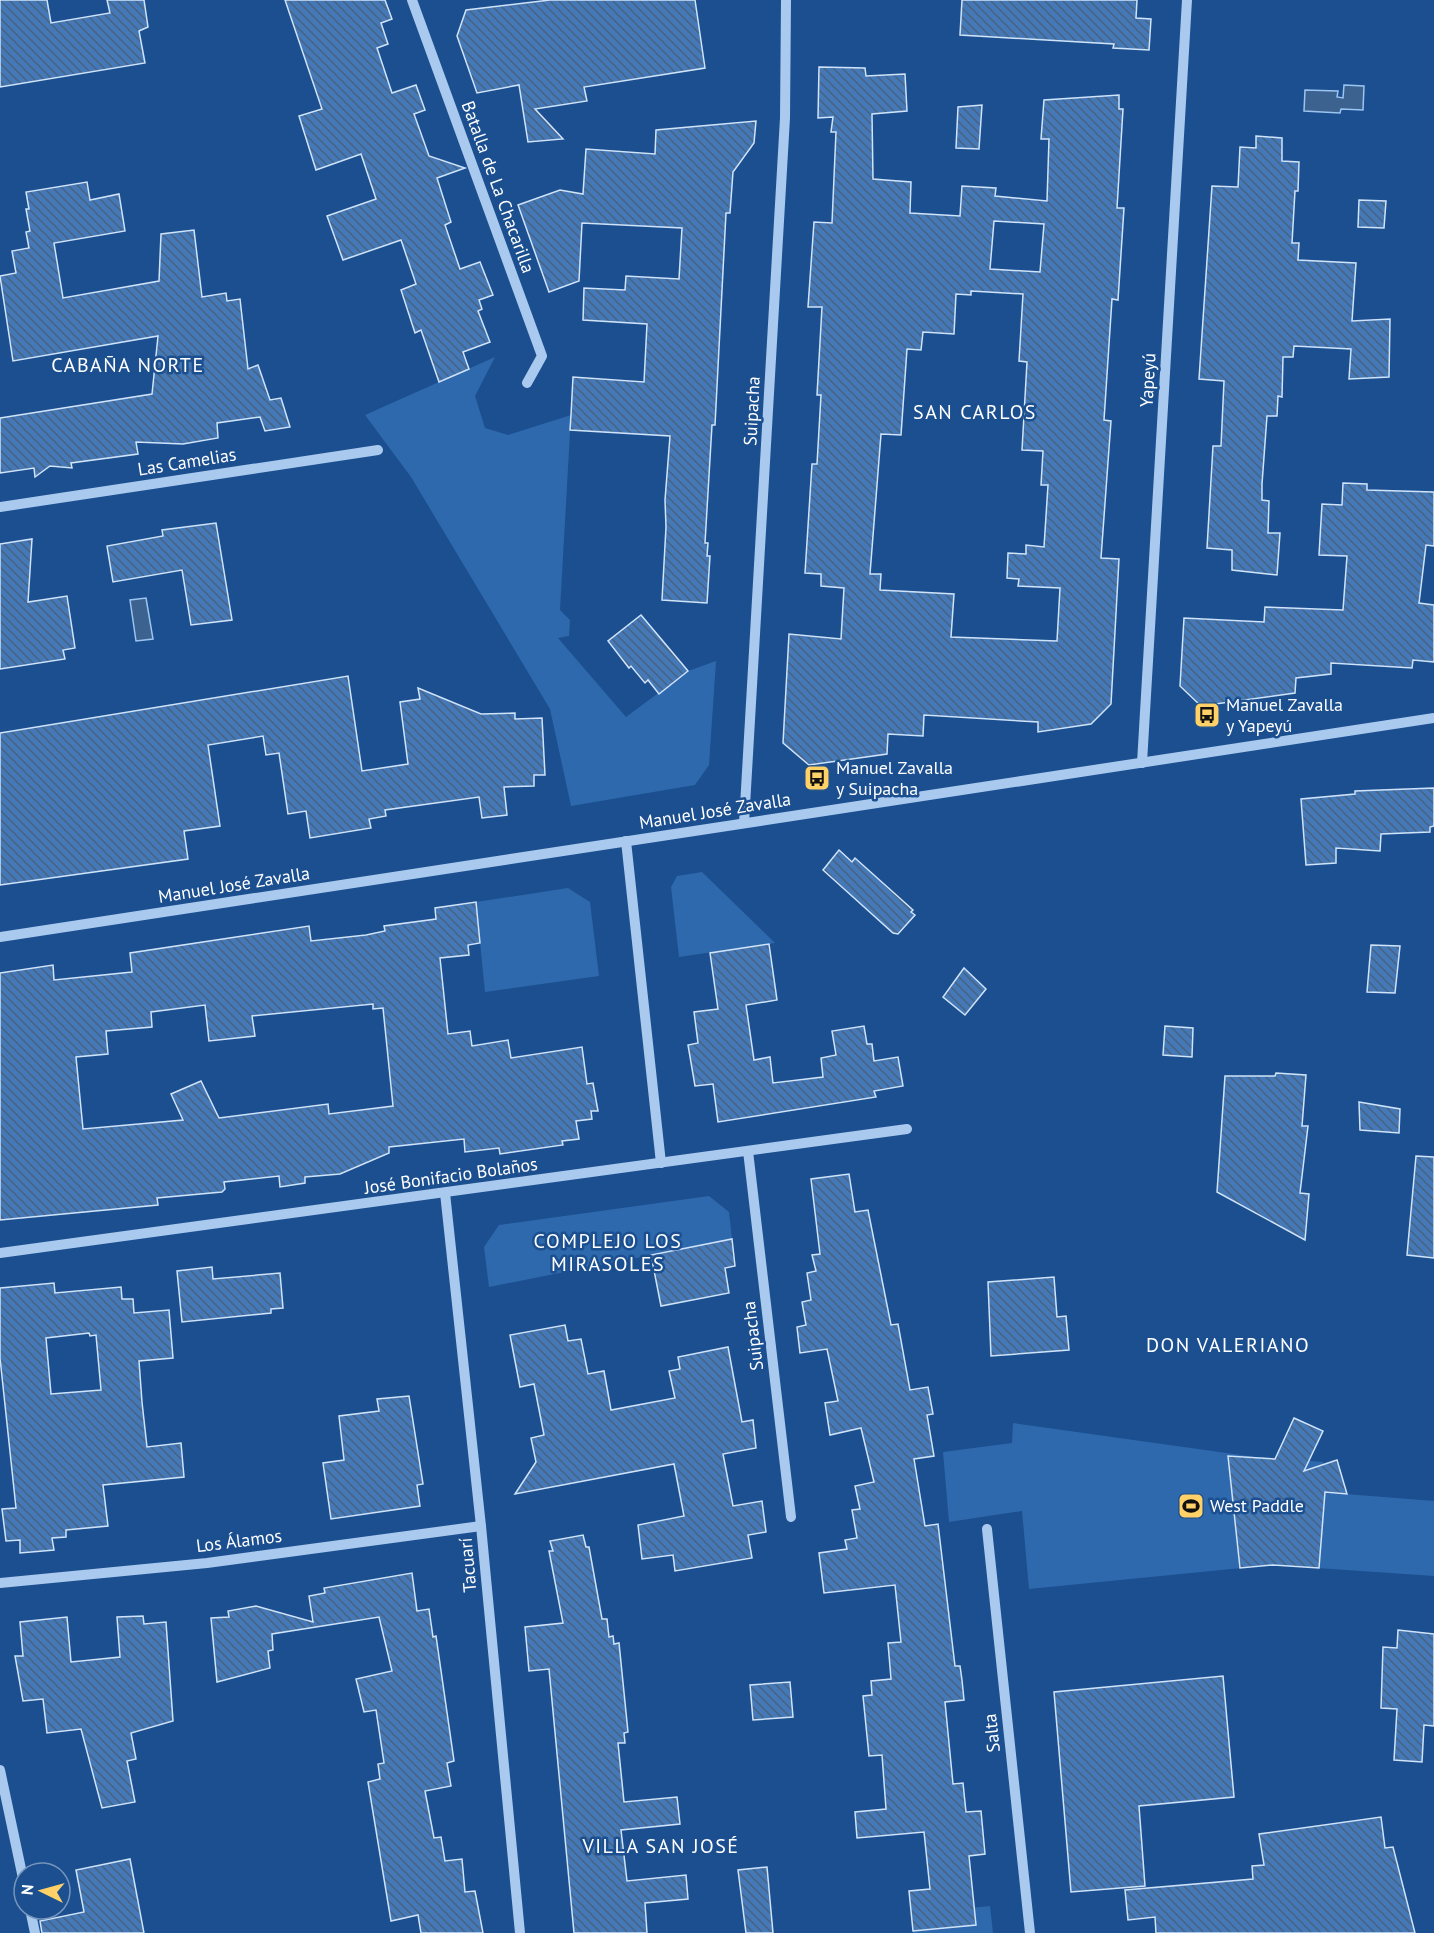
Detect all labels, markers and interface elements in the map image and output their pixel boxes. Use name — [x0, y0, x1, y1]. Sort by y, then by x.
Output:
street label: Batalla de La Chacarilla — [457, 98, 540, 276]
district label: CABAÑA NORTE — [51, 352, 205, 378]
street label: Yapeyú — [1135, 352, 1160, 408]
street label: Suipacha — [738, 376, 765, 446]
district label: SAN CARLOS — [913, 399, 1037, 425]
street label: Las Camelias — [136, 442, 238, 481]
place label: Manuel Zavalla y Yapeyú — [1226, 693, 1343, 737]
bus stop icon: Manuel Zavalla y Yapeyú — [1192, 700, 1222, 730]
place label: Manuel Zavalla y Suipacha — [836, 756, 953, 800]
bus stop icon: Manuel Zavalla y Suipacha — [802, 763, 832, 793]
street label: Manuel José Zavalla — [637, 787, 792, 834]
street label: Manuel José Zavalla — [156, 861, 311, 908]
street label: José Bonifacio Bolaños — [362, 1152, 539, 1199]
district label: COMPLEJO LOS MIRASOLES — [534, 1228, 682, 1277]
street label: Suipacha — [737, 1300, 768, 1372]
district label: DON VALERIANO — [1146, 1332, 1310, 1358]
sports icon: West Paddle — [1176, 1491, 1206, 1521]
place label: West Paddle — [1210, 1494, 1304, 1517]
street label: Los Álamos — [195, 1524, 283, 1557]
street label: Tacuarí — [454, 1537, 481, 1593]
street label: Salta — [978, 1713, 1005, 1754]
district label: VILLA SAN JOSÉ — [581, 1833, 740, 1859]
north arrow — [12, 1861, 72, 1921]
text: N — [17, 1884, 37, 1896]

